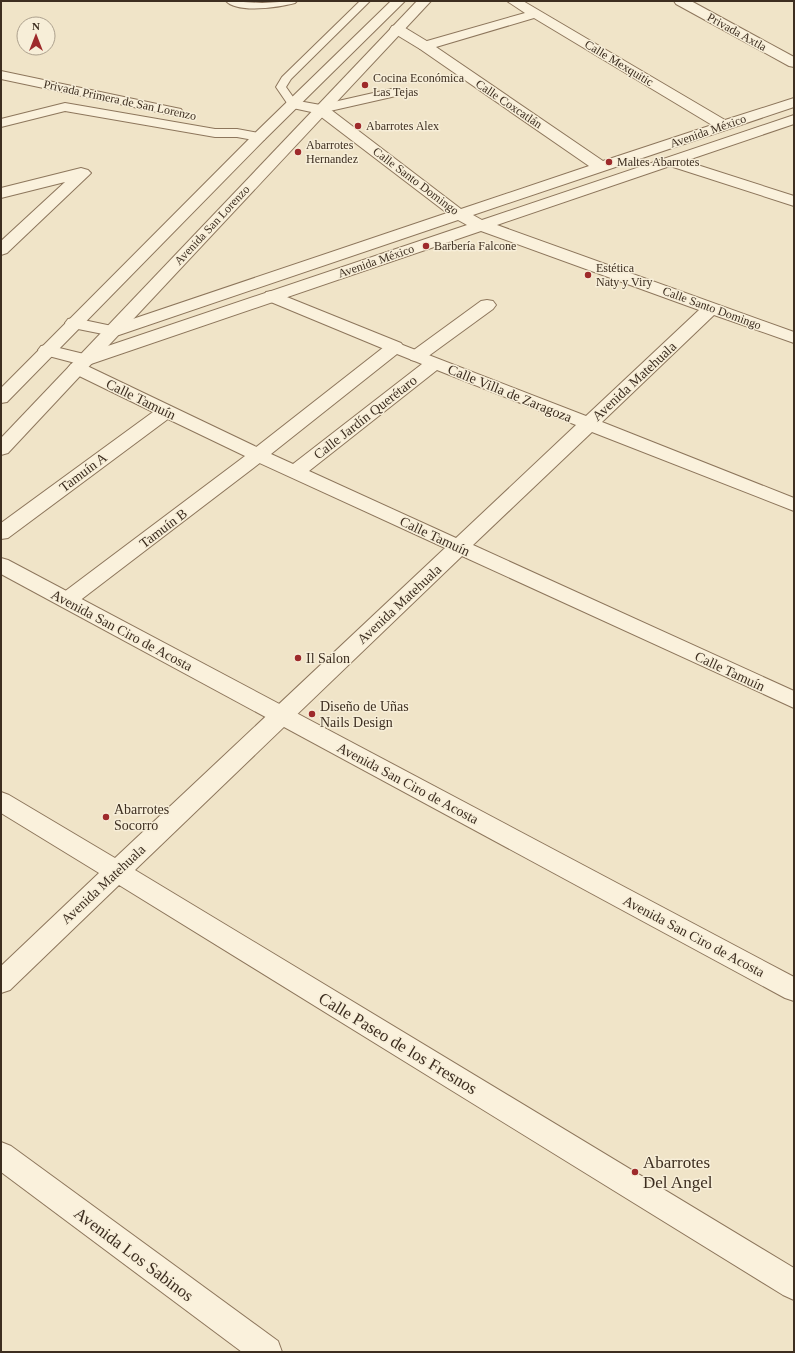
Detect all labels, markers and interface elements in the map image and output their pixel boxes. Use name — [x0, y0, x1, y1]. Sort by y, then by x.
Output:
street label: Privada Axtla — [705, 10, 770, 54]
north arrow — [16, 16, 56, 56]
text: N — [32, 20, 40, 32]
street label: Calle Mexquitic — [582, 37, 656, 89]
place label: Cocina Económica Las Tejas — [373, 71, 465, 99]
street label: Privada Primera de San Lorenzo — [42, 77, 198, 123]
street label: Calle Coxcatlán — [473, 77, 545, 131]
marker: Cocina Económica Las Tejas — [360, 80, 370, 90]
street label: Avenida México — [668, 111, 748, 151]
place label: Abarrotes Alex — [366, 119, 439, 133]
marker: Abarrotes Alex — [353, 121, 363, 131]
place label: Abarrotes Hernandez — [306, 138, 358, 166]
street label: Calle Santo Domingo — [370, 144, 462, 218]
marker: Abarrotes Hernandez — [293, 147, 303, 157]
place label: Maltes Abarrotes — [617, 155, 700, 169]
marker: Maltes Abarrotes — [604, 157, 614, 167]
street label: Avenida San Lorenzo — [172, 182, 252, 268]
place label: Barbería Falcone — [434, 239, 516, 253]
street label: Avenida México — [336, 241, 416, 281]
marker: Barbería Falcone — [421, 241, 431, 251]
place label: Estética Naty y Viry — [596, 261, 652, 289]
marker: Estética Naty y Viry — [583, 270, 593, 280]
street label: Calle Santo Domingo — [661, 284, 763, 332]
street label: Avenida Matehuala — [589, 338, 680, 424]
street label: Calle Villa de Zaragoza — [446, 362, 575, 425]
street label: Calle Jardín Querétaro — [311, 372, 420, 462]
street label: Calle Tamuín — [104, 376, 178, 423]
street label: Tamuín A — [57, 449, 111, 495]
street label: Tamuín B — [137, 506, 190, 551]
street label: Calle Tamuín — [397, 514, 472, 559]
street label: Avenida Matehuala — [354, 561, 445, 647]
street label: Avenida San Ciro de Acosta — [49, 587, 196, 674]
street label: Calle Tamuín — [692, 649, 767, 694]
place label: Il Salon — [306, 651, 350, 666]
marker: Il Salon — [293, 653, 303, 663]
place label: Diseño de Uñas Nails Design — [320, 699, 409, 730]
marker: Diseño de Uñas Nails Design — [307, 709, 317, 719]
street label: Avenida San Ciro de Acosta — [335, 740, 482, 827]
place label: Abarrotes Socorro — [114, 802, 169, 833]
marker: Abarrotes Socorro — [101, 812, 111, 822]
street label: Avenida Matehuala — [58, 841, 149, 927]
street label: Avenida San Ciro de Acosta — [621, 893, 768, 980]
street label: Calle Paseo de los Fresnos — [315, 989, 480, 1098]
place label: Abarrotes Del Angel — [643, 1153, 713, 1192]
marker: Abarrotes Del Angel — [630, 1167, 640, 1177]
street label: Avenida Los Sabinos — [70, 1203, 197, 1305]

